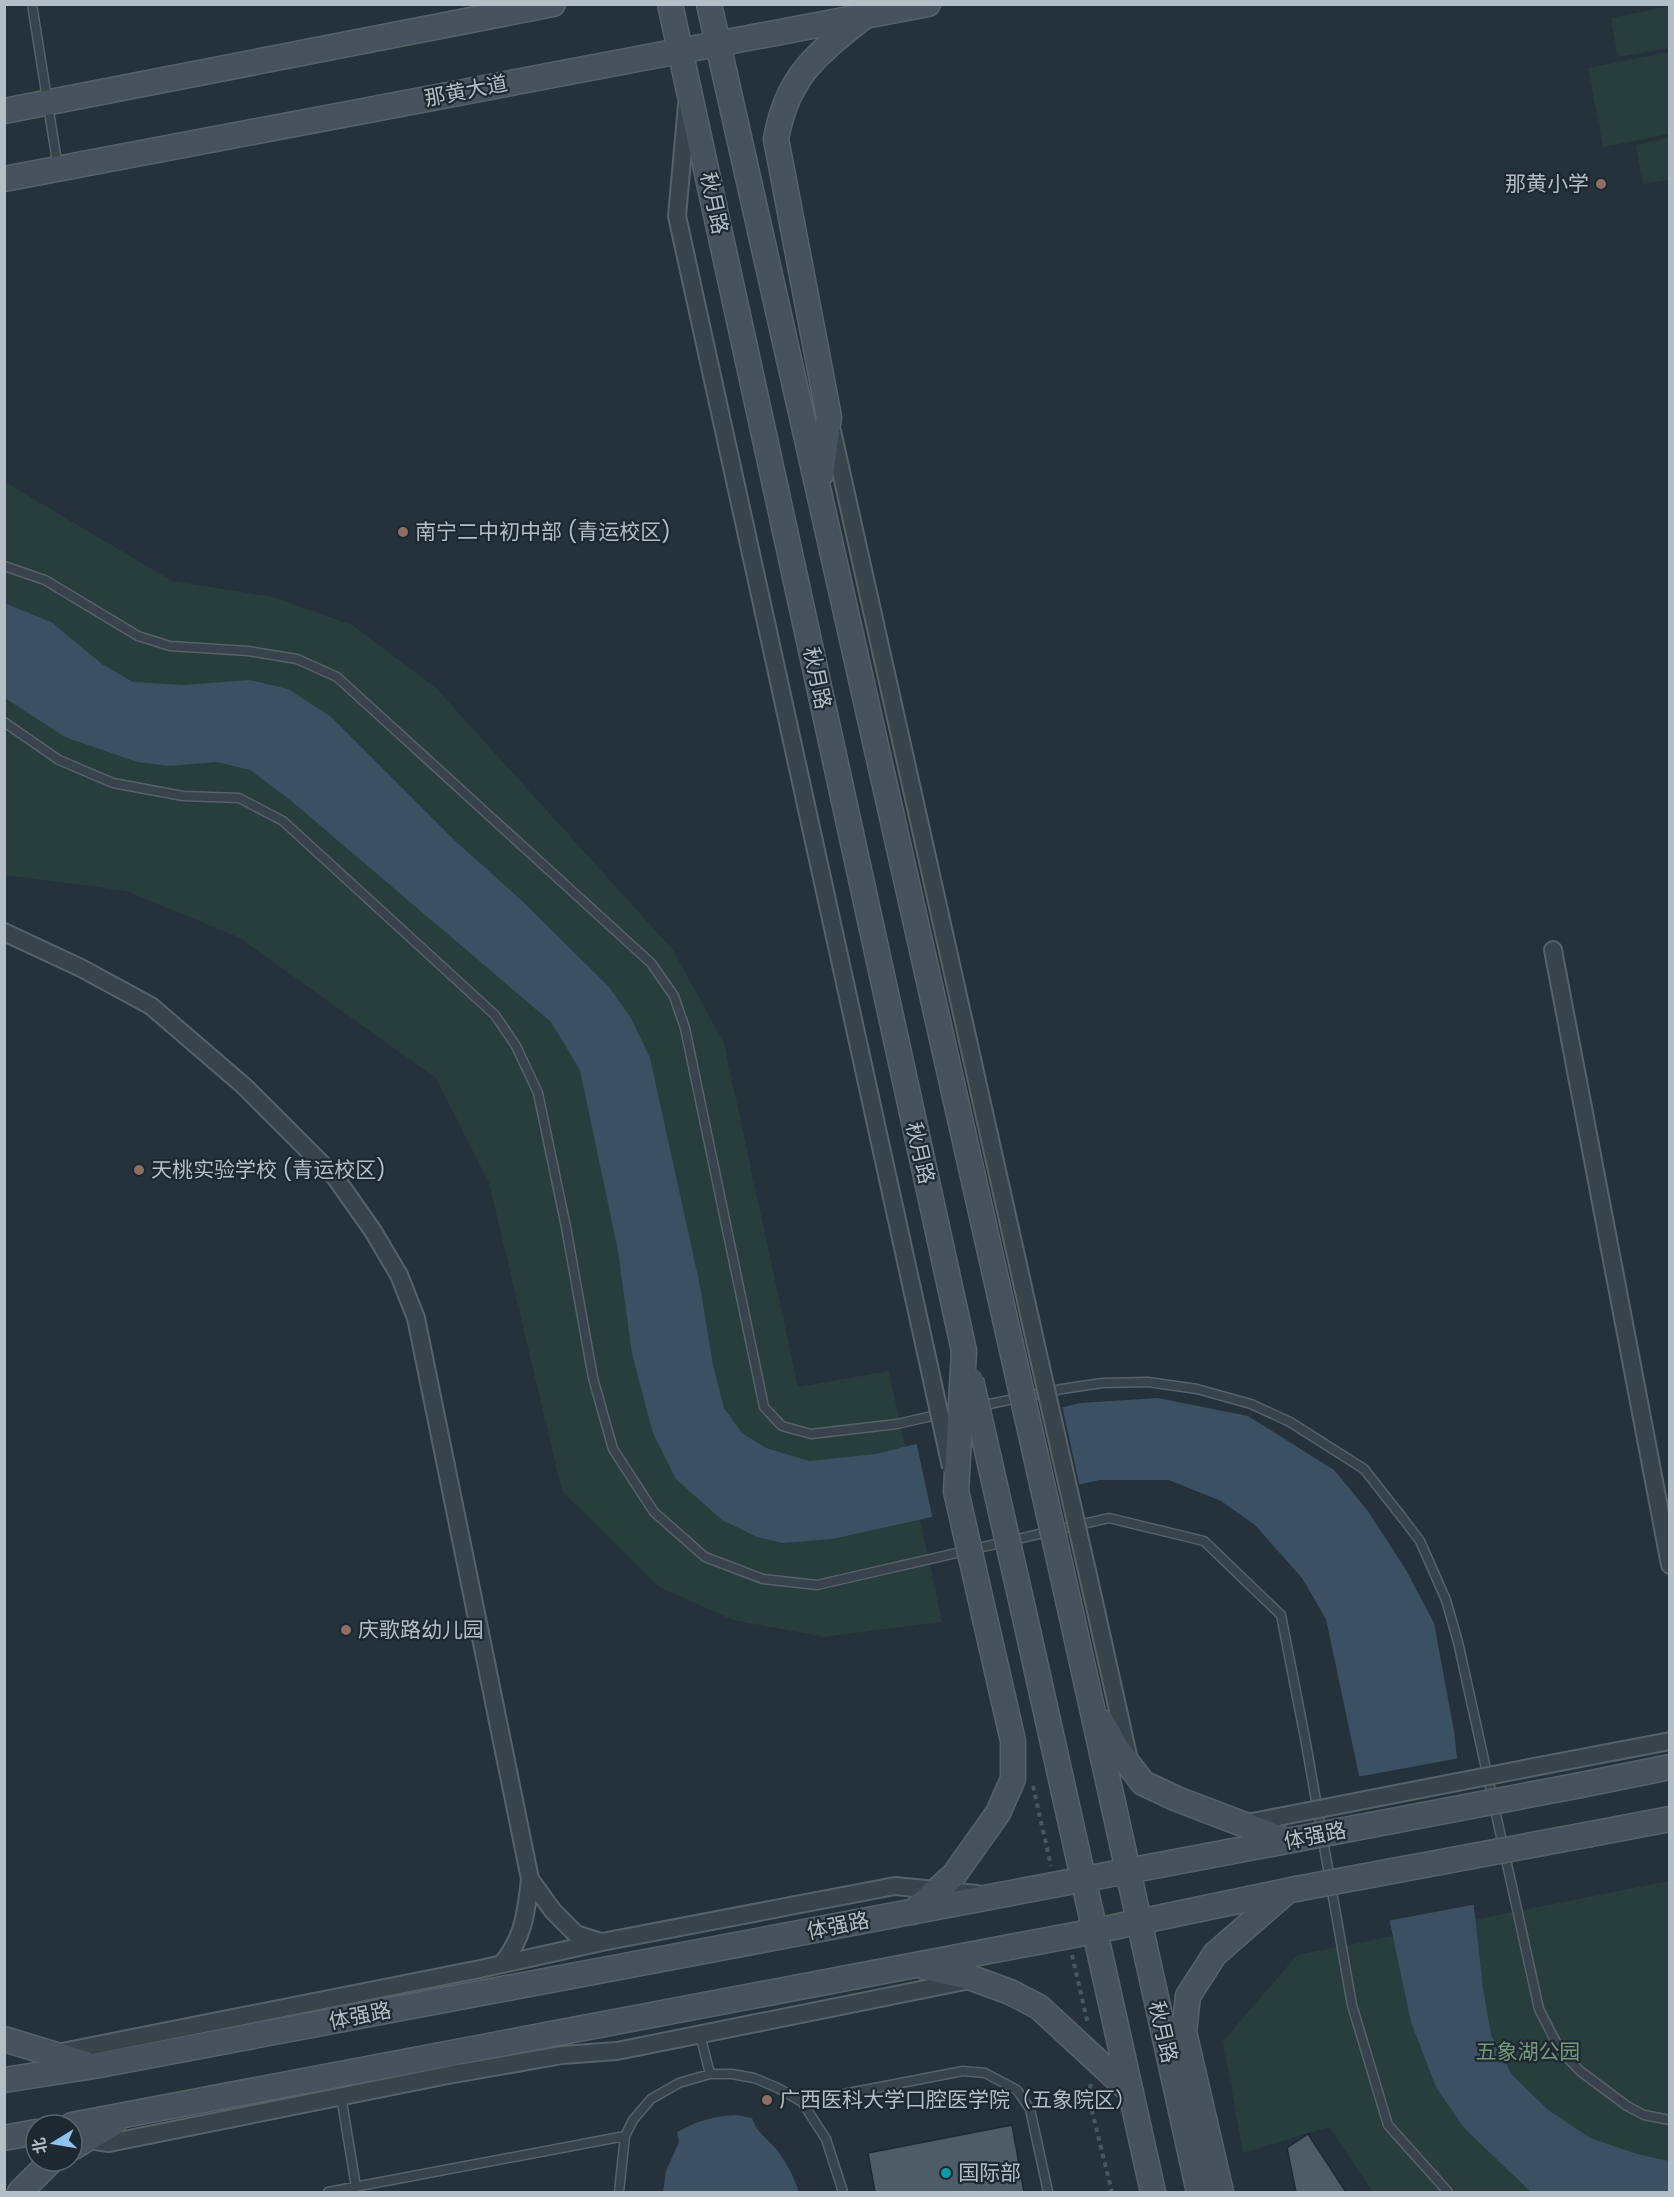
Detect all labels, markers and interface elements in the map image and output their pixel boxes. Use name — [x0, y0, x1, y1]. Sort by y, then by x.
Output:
street label: 那黄大道 — [422, 68, 510, 113]
street label: 秋月路 — [694, 169, 735, 237]
place label: 那黄小学 — [1505, 169, 1589, 198]
marker: 那黄小学 — [1594, 177, 1608, 191]
place label: 南宁二中初中部 (青运校区) — [415, 517, 671, 546]
marker: 南宁二中初中部 (青运校区) — [396, 525, 410, 539]
street label: 秋月路 — [797, 644, 838, 712]
street label: 秋月路 — [899, 1119, 942, 1187]
place label: 天桃实验学校 (青运校区) — [151, 1155, 386, 1184]
marker: 天桃实验学校 (青运校区) — [132, 1163, 146, 1177]
place label: 庆歌路幼儿园 — [358, 1615, 484, 1644]
marker: 庆歌路幼儿园 — [339, 1623, 353, 1637]
street label: 体强路 — [1281, 1815, 1349, 1856]
street label: 体强路 — [804, 1905, 872, 1946]
street label: 体强路 — [326, 1995, 394, 2036]
street label: 秋月路 — [1142, 1998, 1185, 2066]
park label: 五象湖公园 — [1476, 2037, 1581, 2066]
place label: 广西医科大学口腔医学院（五象院区） — [779, 2085, 1136, 2114]
marker: 广西医科大学口腔医学院（五象院区） — [760, 2093, 774, 2107]
north arrow — [24, 2113, 84, 2173]
text: 北 — [27, 2136, 53, 2156]
place label: 国际部 — [958, 2158, 1021, 2187]
marker: 国际部 — [939, 2166, 953, 2180]

